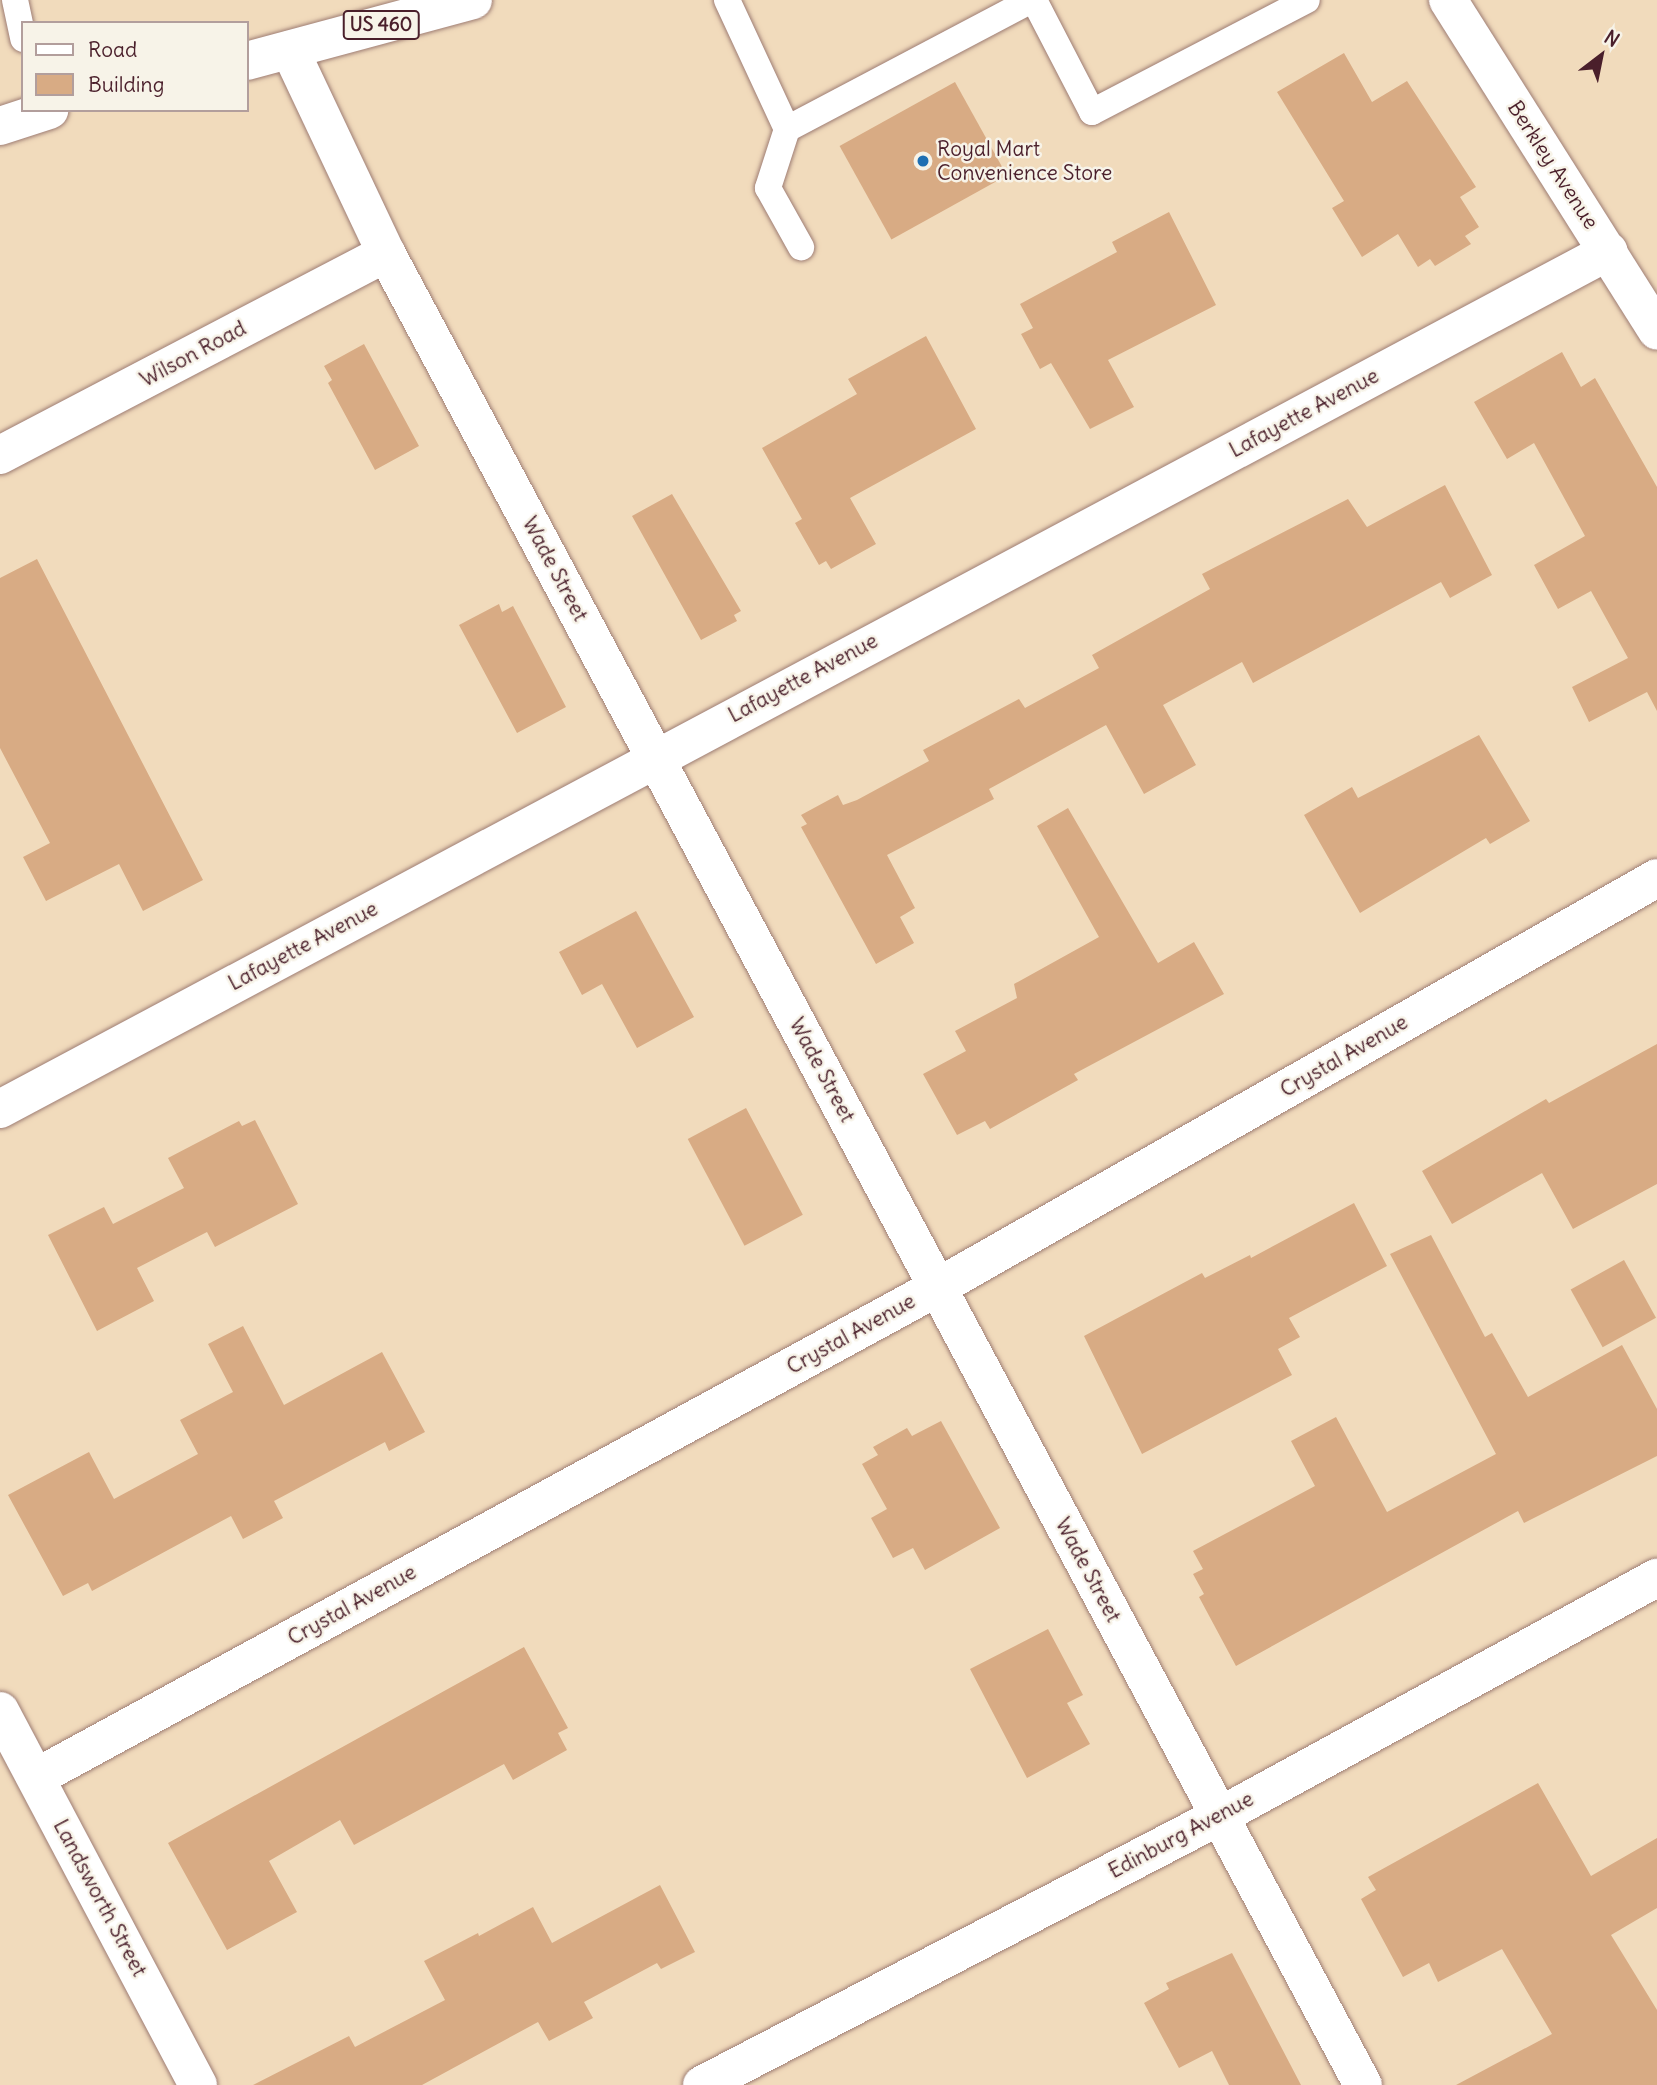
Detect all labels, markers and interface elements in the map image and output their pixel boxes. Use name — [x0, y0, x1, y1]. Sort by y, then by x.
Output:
road number: US 460 — [342, 10, 420, 41]
legend — [21, 21, 248, 112]
north arrow — [1566, 21, 1636, 91]
text: N — [1600, 25, 1624, 52]
text: Road — [88, 36, 137, 63]
text: Building — [88, 71, 164, 98]
street label: Berkley Avenue — [1502, 96, 1604, 234]
place label: Royal Mart Convenience Store — [937, 136, 1112, 186]
marker: Royal Mart Convenience Store — [915, 153, 931, 169]
street label: Wilson Road — [136, 316, 250, 392]
street label: Lafayette Avenue — [1225, 363, 1383, 463]
street label: Wade Street — [517, 512, 593, 626]
street label: Lafayette Avenue — [724, 628, 882, 728]
street label: Lafayette Avenue — [224, 896, 382, 996]
street label: Crystal Avenue — [1276, 1009, 1412, 1103]
street label: Wade Street — [784, 1013, 860, 1127]
street label: Crystal Avenue — [782, 1288, 920, 1380]
street label: Wade Street — [1050, 1513, 1126, 1627]
street label: Crystal Avenue — [283, 1559, 421, 1651]
street label: Edinburg Avenue — [1104, 1786, 1258, 1884]
street label: Landsworth Street — [48, 1815, 152, 1981]

